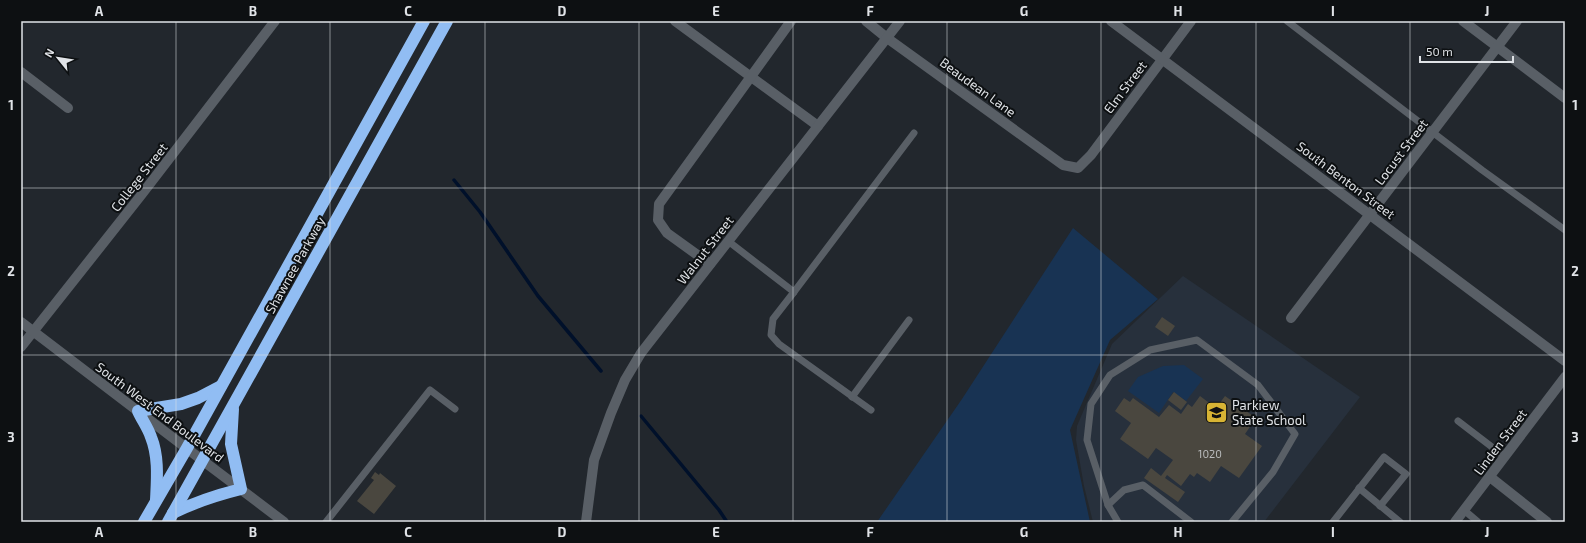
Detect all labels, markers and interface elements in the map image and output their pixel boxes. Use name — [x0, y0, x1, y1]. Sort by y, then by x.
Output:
text: A — [95, 3, 104, 19]
text: B — [249, 3, 257, 19]
text: C — [404, 3, 412, 19]
text: D — [558, 3, 567, 19]
text: E — [712, 3, 720, 19]
text: F — [866, 3, 874, 19]
text: G — [1020, 3, 1028, 19]
text: H — [1174, 3, 1183, 19]
text: I — [1331, 3, 1335, 19]
text: J — [1485, 3, 1489, 19]
north arrow — [38, 38, 78, 78]
scale bar — [1420, 38, 1513, 64]
text: 50 m — [1426, 44, 1453, 58]
text: N — [41, 46, 57, 59]
street label: Beaudean Lane — [937, 54, 1019, 120]
street label: Elm Street — [1100, 58, 1150, 116]
text: 1 — [8, 97, 14, 113]
text: 1 — [1572, 97, 1578, 113]
street label: Locust Street — [1371, 116, 1431, 188]
street label: South Benton Street — [1294, 138, 1398, 222]
street label: College Street — [107, 139, 171, 215]
street label: Walnut Street — [673, 213, 737, 287]
street label: Shawnee Parkway — [262, 214, 328, 316]
text: 2 — [7, 263, 15, 279]
text: 2 — [1571, 263, 1579, 279]
street label: South West End Boulevard — [93, 359, 227, 465]
place label: Parkiew State School — [1232, 397, 1306, 428]
school or university icon: Parkiew State School — [1203, 399, 1229, 425]
street label: Linden Street — [1470, 406, 1530, 478]
text: 3 — [7, 429, 15, 445]
text: 3 — [1571, 429, 1579, 445]
house number: 1020 — [1198, 447, 1222, 460]
text: A — [95, 524, 104, 540]
text: B — [249, 524, 257, 540]
text: C — [404, 524, 412, 540]
text: D — [558, 524, 567, 540]
text: E — [712, 524, 720, 540]
text: F — [866, 524, 874, 540]
text: G — [1020, 524, 1028, 540]
text: H — [1174, 524, 1183, 540]
text: I — [1331, 524, 1335, 540]
text: J — [1485, 524, 1489, 540]

